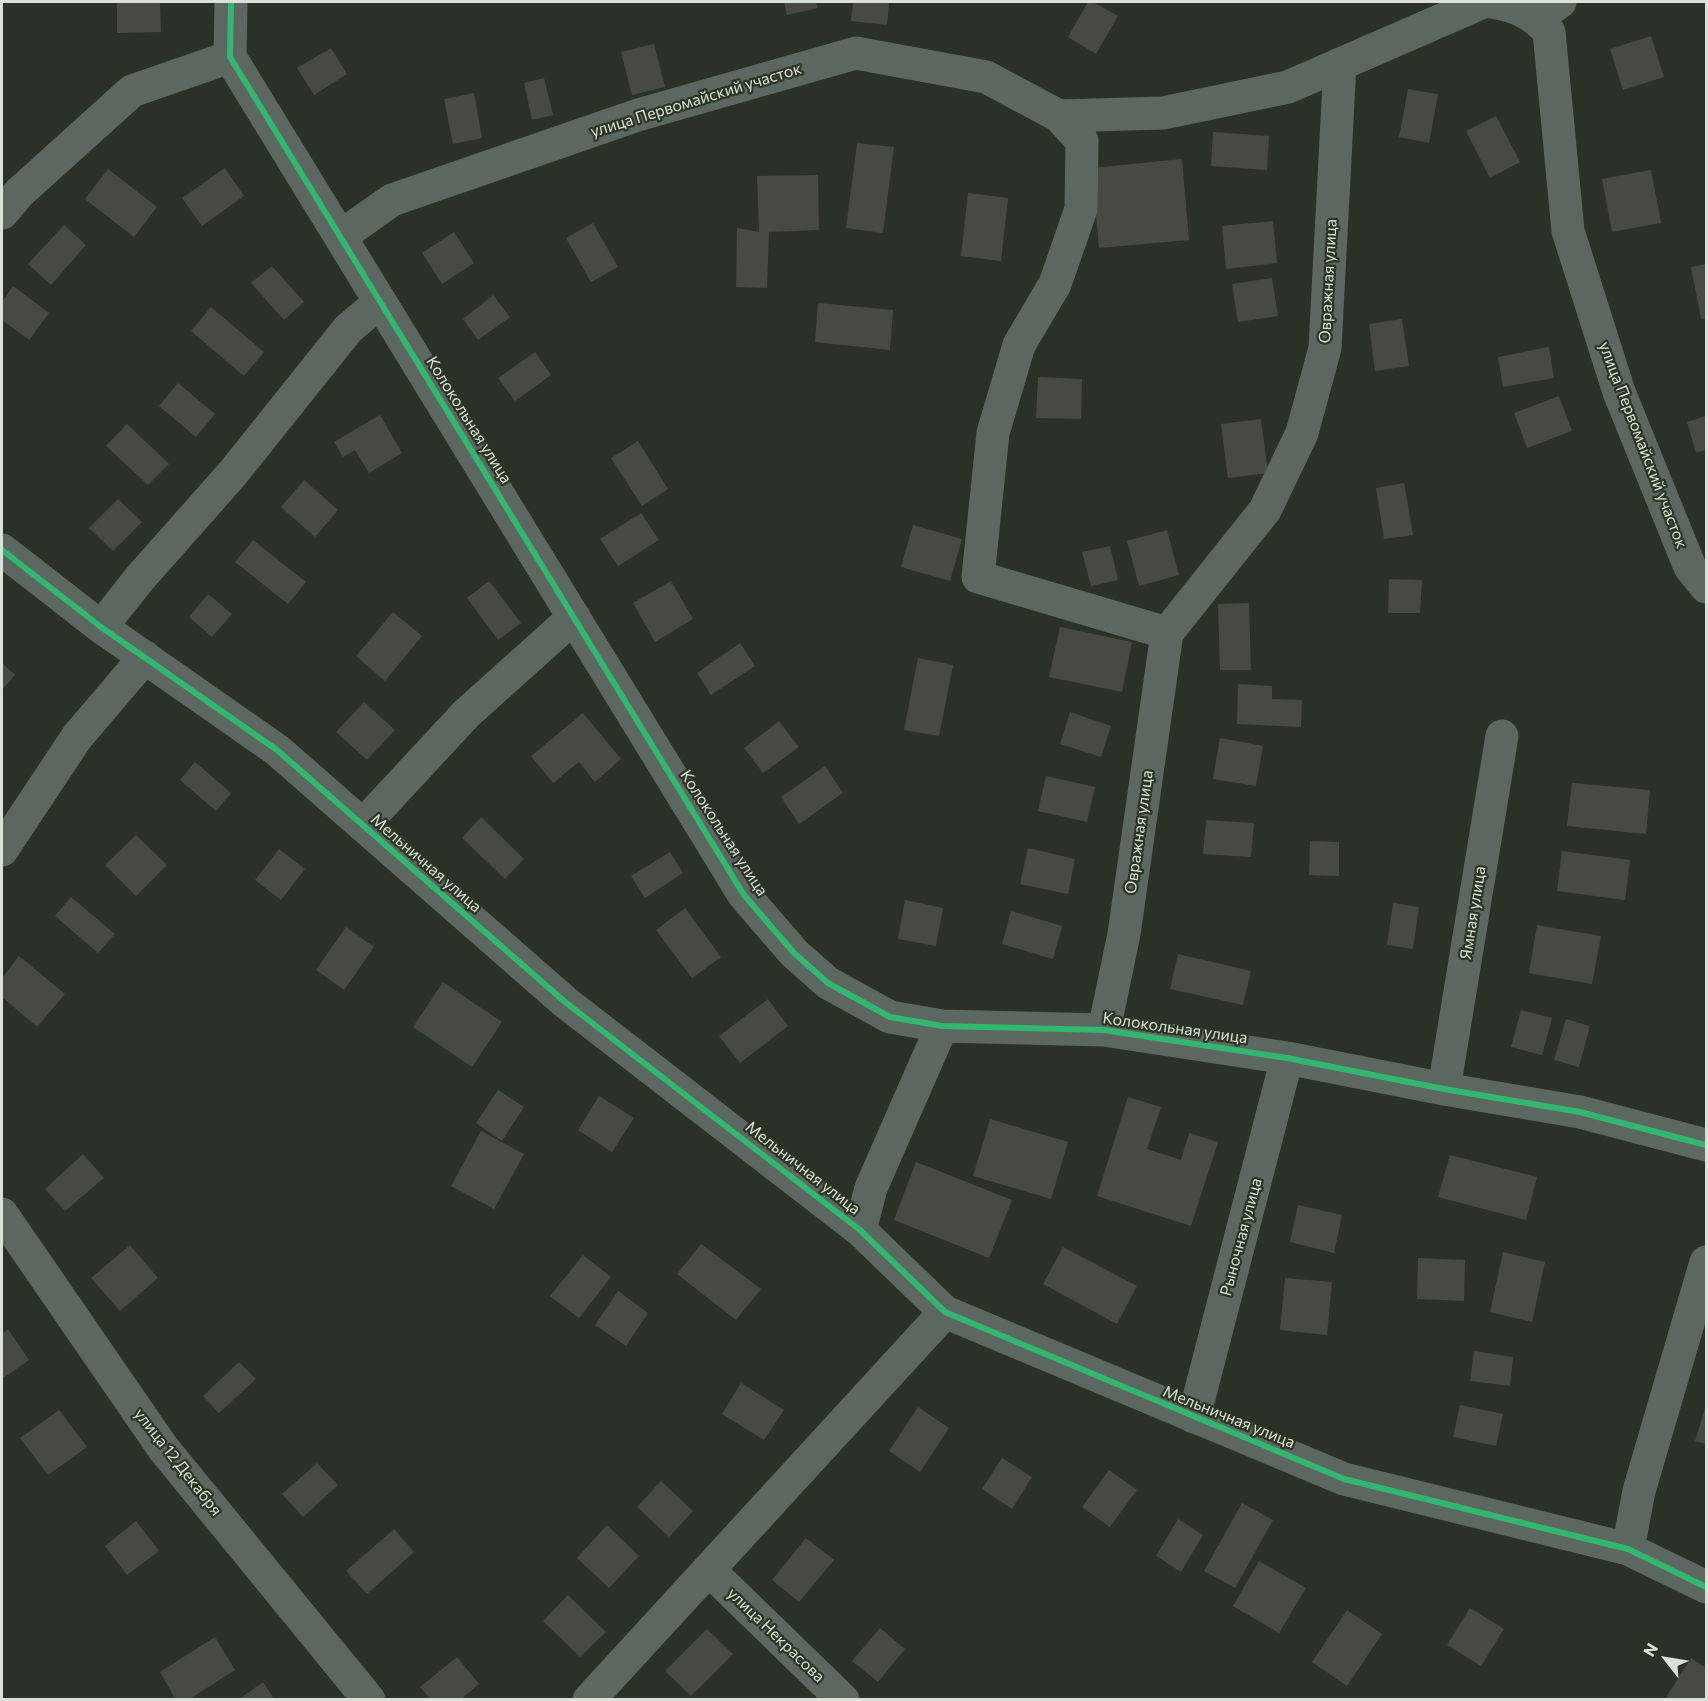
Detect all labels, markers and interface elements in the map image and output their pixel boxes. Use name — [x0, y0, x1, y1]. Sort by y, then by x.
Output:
street label: улица Первомайский участок — [588, 59, 804, 141]
street label: Овражная улица — [1315, 218, 1341, 344]
street label: улица Первомайский участок — [1595, 339, 1691, 551]
street label: Колокольная улица — [422, 353, 516, 487]
street label: Колокольная улица — [676, 766, 772, 900]
street label: Овражная улица — [1121, 769, 1157, 895]
street label: Мельничная улица — [367, 810, 485, 916]
street label: Ямная улица — [1456, 865, 1490, 961]
street label: Колокольная улица — [1101, 1008, 1249, 1048]
street label: Мельничная улица — [742, 1117, 864, 1219]
street label: Рыночная улица — [1216, 1176, 1266, 1298]
street label: Мельничная улица — [1160, 1382, 1298, 1452]
street label: улица 12 Декабря — [130, 1405, 226, 1519]
street label: улица Некрасова — [723, 1584, 829, 1686]
north arrow — [1636, 1629, 1696, 1689]
text: N — [1639, 1639, 1661, 1660]

